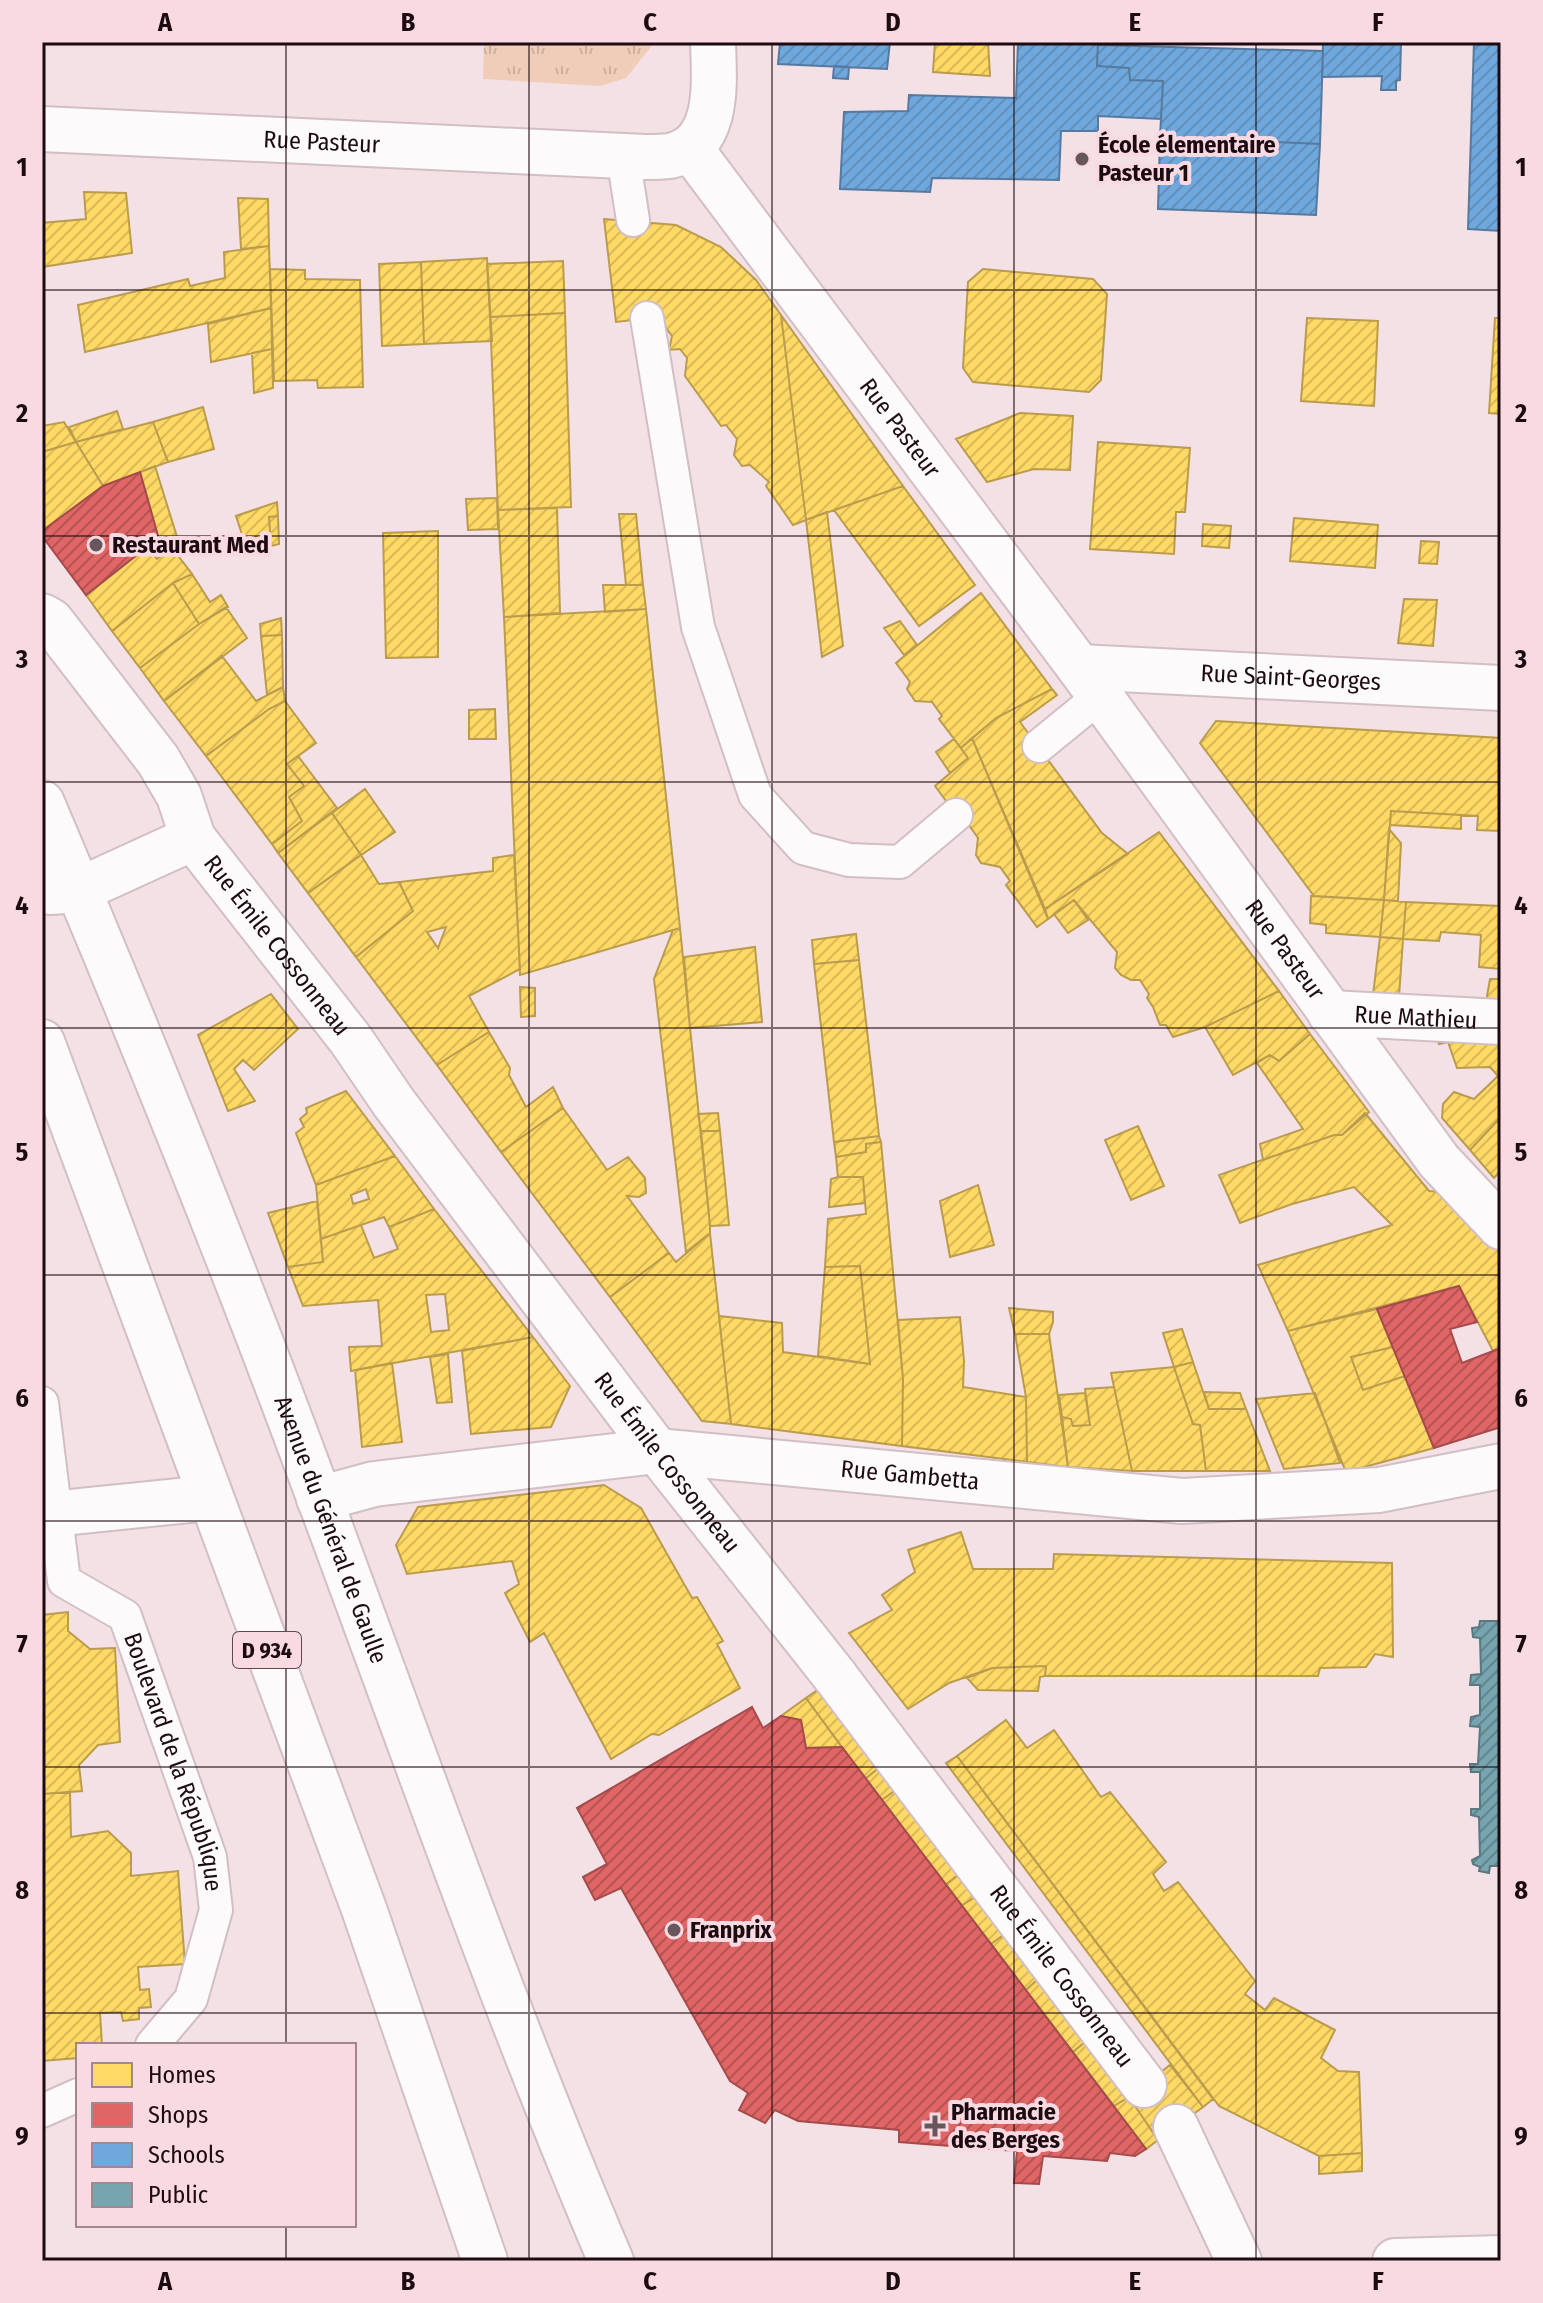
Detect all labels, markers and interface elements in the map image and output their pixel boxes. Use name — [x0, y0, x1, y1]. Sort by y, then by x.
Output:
text: A — [157, 7, 173, 38]
text: B — [401, 7, 416, 38]
text: C — [643, 7, 657, 38]
text: D — [885, 7, 901, 38]
text: E — [1129, 7, 1141, 38]
text: F — [1372, 7, 1384, 38]
street label: Rue Pasteur — [263, 125, 381, 159]
place label: École élementaire Pasteur 1 — [1098, 130, 1276, 187]
marker: École élementaire Pasteur 1 — [1073, 150, 1091, 168]
text: 1 — [17, 152, 28, 183]
text: 1 — [1516, 152, 1527, 183]
street label: Rue Pasteur — [854, 373, 946, 484]
text: 2 — [15, 398, 28, 429]
text: 2 — [1514, 398, 1527, 429]
place label: Restaurant Med — [112, 531, 269, 559]
marker: Restaurant Med — [87, 536, 105, 554]
text: 3 — [15, 644, 28, 675]
text: 3 — [1514, 644, 1527, 675]
street label: Rue Saint-Georges — [1200, 659, 1382, 696]
street label: Rue Émile Cossonneau — [198, 850, 356, 1041]
text: 4 — [15, 890, 29, 921]
text: 4 — [1514, 890, 1528, 921]
street label: Rue Pasteur — [1239, 894, 1331, 1005]
street label: Rue Mathieu — [1354, 1000, 1478, 1035]
text: 5 — [16, 1137, 29, 1168]
text: 5 — [1515, 1137, 1528, 1168]
street label: Rue Émile Cossonneau — [589, 1367, 746, 1558]
text: 6 — [15, 1383, 29, 1414]
text: 6 — [1514, 1383, 1528, 1414]
street label: Avenue du Général de Gaulle — [268, 1392, 393, 1667]
street label: Rue Gambetta — [839, 1455, 980, 1496]
text: 7 — [16, 1629, 28, 1660]
street label: Boulevard de la République — [118, 1629, 228, 1893]
text: 7 — [1515, 1629, 1527, 1660]
road number: D 934 — [233, 1632, 301, 1668]
text: 8 — [15, 1875, 29, 1906]
text: 8 — [1514, 1875, 1528, 1906]
street label: Rue Émile Cossonneau — [984, 1879, 1139, 2073]
place label: Franprix — [690, 1916, 772, 1944]
marker: Franprix — [665, 1921, 683, 1939]
legend — [76, 2043, 356, 2227]
text: Homes — [148, 2061, 216, 2089]
place label: Pharmacie des Berges — [951, 2098, 1060, 2154]
text: Shops — [148, 2101, 208, 2129]
marker: Pharmacie des Berges — [926, 2117, 944, 2135]
text: 9 — [15, 2121, 29, 2152]
text: 9 — [1514, 2121, 1528, 2152]
text: Schools — [148, 2141, 225, 2169]
text: Public — [148, 2181, 208, 2209]
text: A — [157, 2266, 173, 2297]
text: B — [401, 2266, 416, 2297]
text: C — [643, 2266, 657, 2297]
text: D — [885, 2266, 901, 2297]
text: E — [1129, 2266, 1141, 2297]
text: F — [1372, 2266, 1384, 2297]

